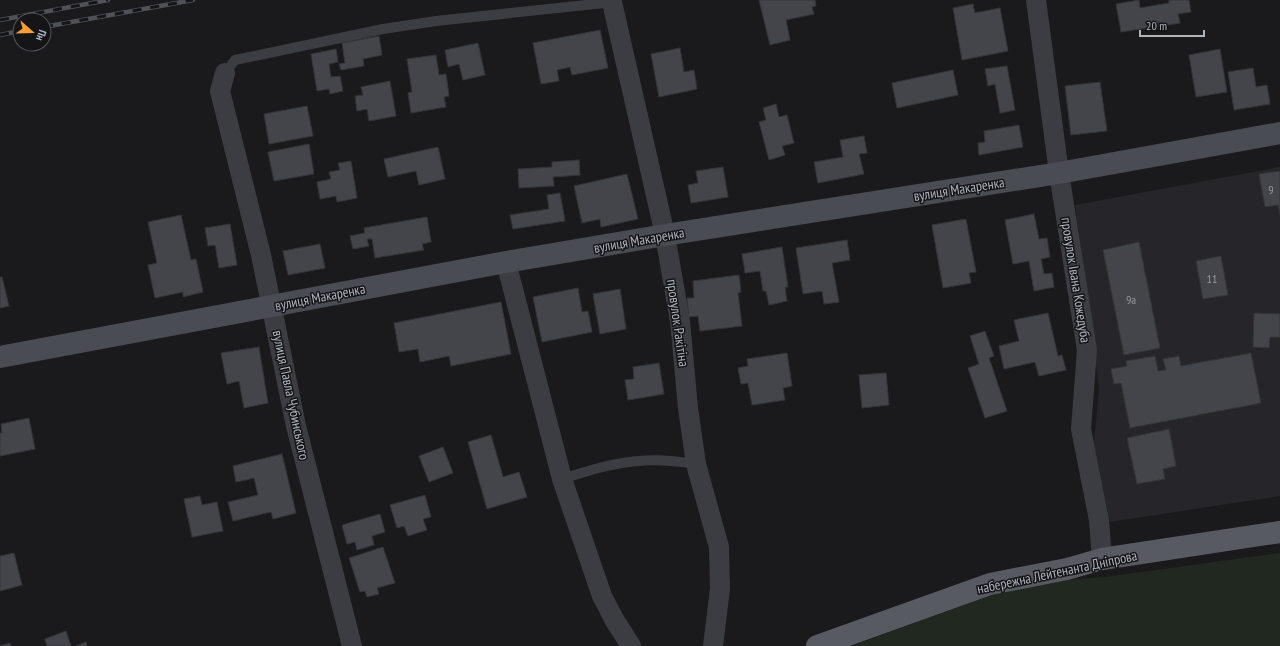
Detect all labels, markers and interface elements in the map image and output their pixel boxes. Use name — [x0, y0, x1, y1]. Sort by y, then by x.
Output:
north arrow — [12, 12, 52, 52]
scale bar — [1140, 12, 1204, 38]
text: 20 m — [1146, 18, 1167, 33]
text: Пн — [33, 28, 50, 43]
street label: вулиця Макаренка — [912, 173, 1006, 205]
house number: 9 — [1268, 182, 1274, 197]
street label: провулок Івана Кожедуба — [1057, 216, 1095, 344]
street label: вулиця Макаренка — [592, 223, 686, 257]
house number: 11 — [1207, 271, 1217, 286]
street label: провулок Ракітіна — [663, 278, 693, 368]
street label: вулиця Макаренка — [273, 279, 367, 315]
house number: 9а — [1126, 292, 1136, 307]
street label: вулиця Павла Чубинського — [268, 329, 314, 461]
street label: набережна Лейтенанта Дніпрова — [975, 546, 1139, 598]

